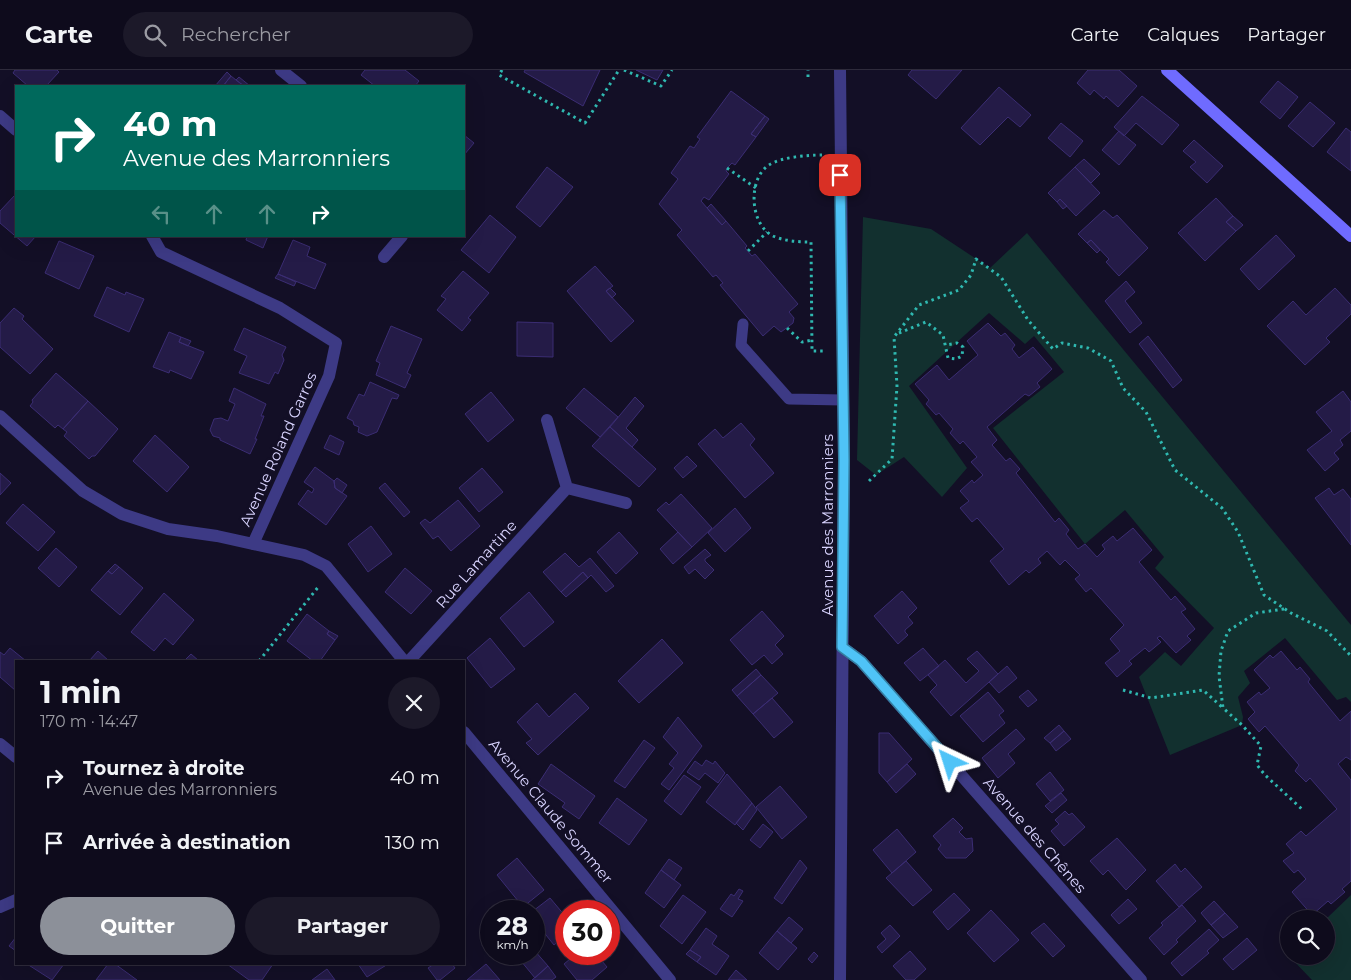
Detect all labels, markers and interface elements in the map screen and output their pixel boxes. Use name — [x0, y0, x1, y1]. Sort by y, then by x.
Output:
search box — [123, 12, 473, 57]
text: Carte — [25, 20, 93, 49]
icon: search — [141, 21, 169, 49]
text: Rechercher — [181, 23, 291, 46]
text: Carte — [1071, 24, 1119, 46]
text: Calques — [1147, 24, 1219, 46]
text: Partager — [1247, 24, 1326, 46]
text: 40 m — [123, 102, 218, 145]
icon: right — [40, 105, 105, 170]
text: Avenue des Marronniers — [123, 145, 390, 172]
pin — [819, 154, 861, 196]
icon: arrive — [826, 161, 854, 189]
icon: left — [147, 200, 175, 228]
icon: ahead — [200, 200, 228, 228]
icon: ahead — [253, 200, 281, 228]
icon: right — [306, 200, 334, 228]
street label: Avenue Roland Garros — [235, 369, 321, 529]
street label: Avenue des Marronniers — [818, 434, 837, 616]
street label: Rue Lamartine — [431, 516, 521, 612]
text: 1 min — [40, 674, 121, 711]
button: close — [388, 677, 440, 729]
text: 170 m · 14:47 — [40, 712, 138, 731]
street label: Avenue Claude Sommer — [485, 735, 617, 887]
position arrow — [923, 735, 975, 787]
text: Tournez à droite — [83, 757, 244, 780]
icon: right — [40, 764, 68, 792]
text: 40 m — [390, 766, 440, 789]
street label: Avenue des Chênes — [979, 773, 1091, 897]
text: Avenue des Marronniers — [83, 780, 277, 799]
icon: arrive — [40, 829, 68, 857]
text: Arrivée à destination — [83, 831, 291, 854]
text: 130 m — [385, 831, 440, 854]
button: Quitter — [40, 897, 235, 955]
button: Partager — [245, 897, 440, 955]
speed limit sign: 30 — [555, 900, 620, 965]
map controls — [1280, 910, 1335, 965]
button: search — [1280, 910, 1335, 965]
text: 28 — [497, 911, 528, 941]
text: km/h — [496, 937, 529, 952]

